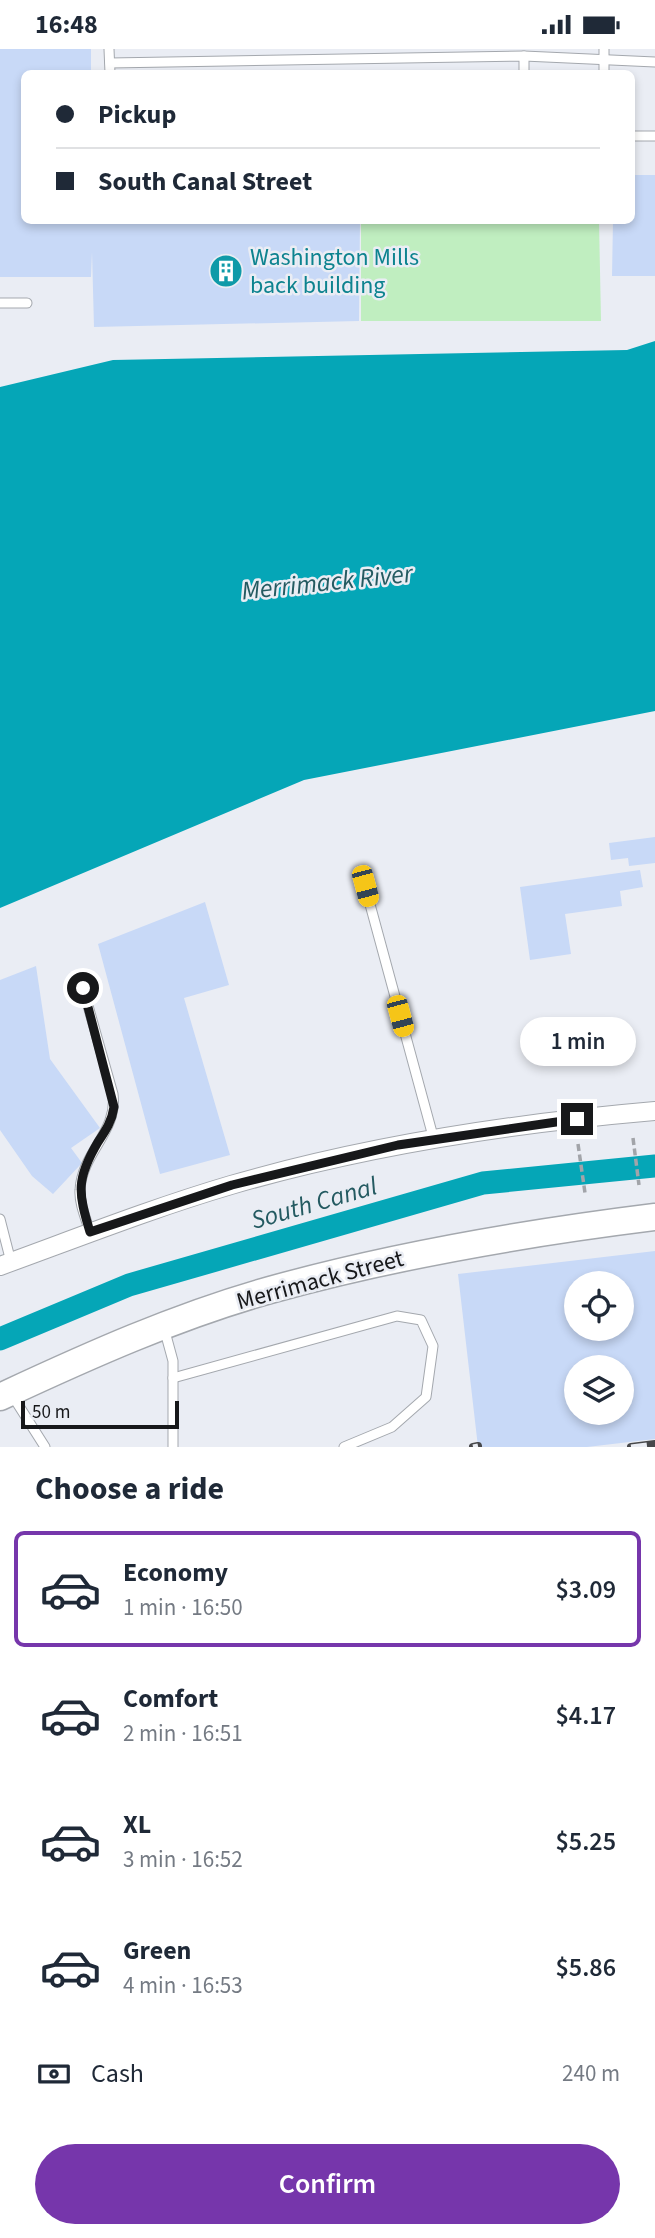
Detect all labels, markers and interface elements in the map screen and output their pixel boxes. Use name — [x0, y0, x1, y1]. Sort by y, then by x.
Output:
text: 16:48 — [35, 6, 98, 43]
text: Pickup — [98, 96, 176, 133]
text: South Canal Street — [98, 163, 312, 200]
place label: Washington Mills back building — [250, 240, 419, 303]
building icon: Washington Mills back building — [207, 252, 245, 290]
water label: Merrimack River — [240, 555, 415, 609]
car — [350, 863, 381, 909]
route start — [67, 972, 99, 1004]
car — [385, 993, 416, 1039]
callout: 1 min — [519, 1017, 635, 1067]
text: 1 min — [551, 1025, 605, 1058]
route end — [561, 1103, 593, 1135]
water label: South Canal — [247, 1167, 382, 1239]
street label: Merrimack Street — [233, 1241, 407, 1319]
map controls — [564, 1271, 634, 1425]
button: locate — [564, 1271, 634, 1341]
button: layers — [564, 1355, 634, 1425]
scale bar — [21, 1398, 178, 1430]
text: 50 m — [32, 1399, 70, 1426]
text: Choose a ride — [35, 1466, 224, 1512]
text: Economy — [123, 1554, 228, 1591]
icon: car — [39, 1558, 102, 1621]
text: $3.09 — [555, 1571, 616, 1608]
text: 1 min · 16:50 — [123, 1591, 243, 1624]
text: Comfort — [123, 1680, 218, 1717]
icon: car — [39, 1684, 102, 1747]
text: $4.17 — [555, 1697, 616, 1734]
text: 2 min · 16:51 — [123, 1717, 243, 1750]
text: XL — [123, 1806, 151, 1843]
icon: car — [39, 1810, 102, 1873]
text: $5.25 — [555, 1823, 616, 1860]
text: 3 min · 16:52 — [123, 1843, 243, 1876]
text: Green — [123, 1932, 191, 1969]
icon: car — [39, 1936, 102, 1999]
text: $5.86 — [555, 1949, 616, 1986]
text: 4 min · 16:53 — [123, 1969, 243, 2002]
icon: cash — [35, 2055, 73, 2093]
text: Cash — [91, 2055, 144, 2092]
text: 240 m — [562, 2057, 620, 2090]
button: Confirm — [35, 2144, 620, 2224]

